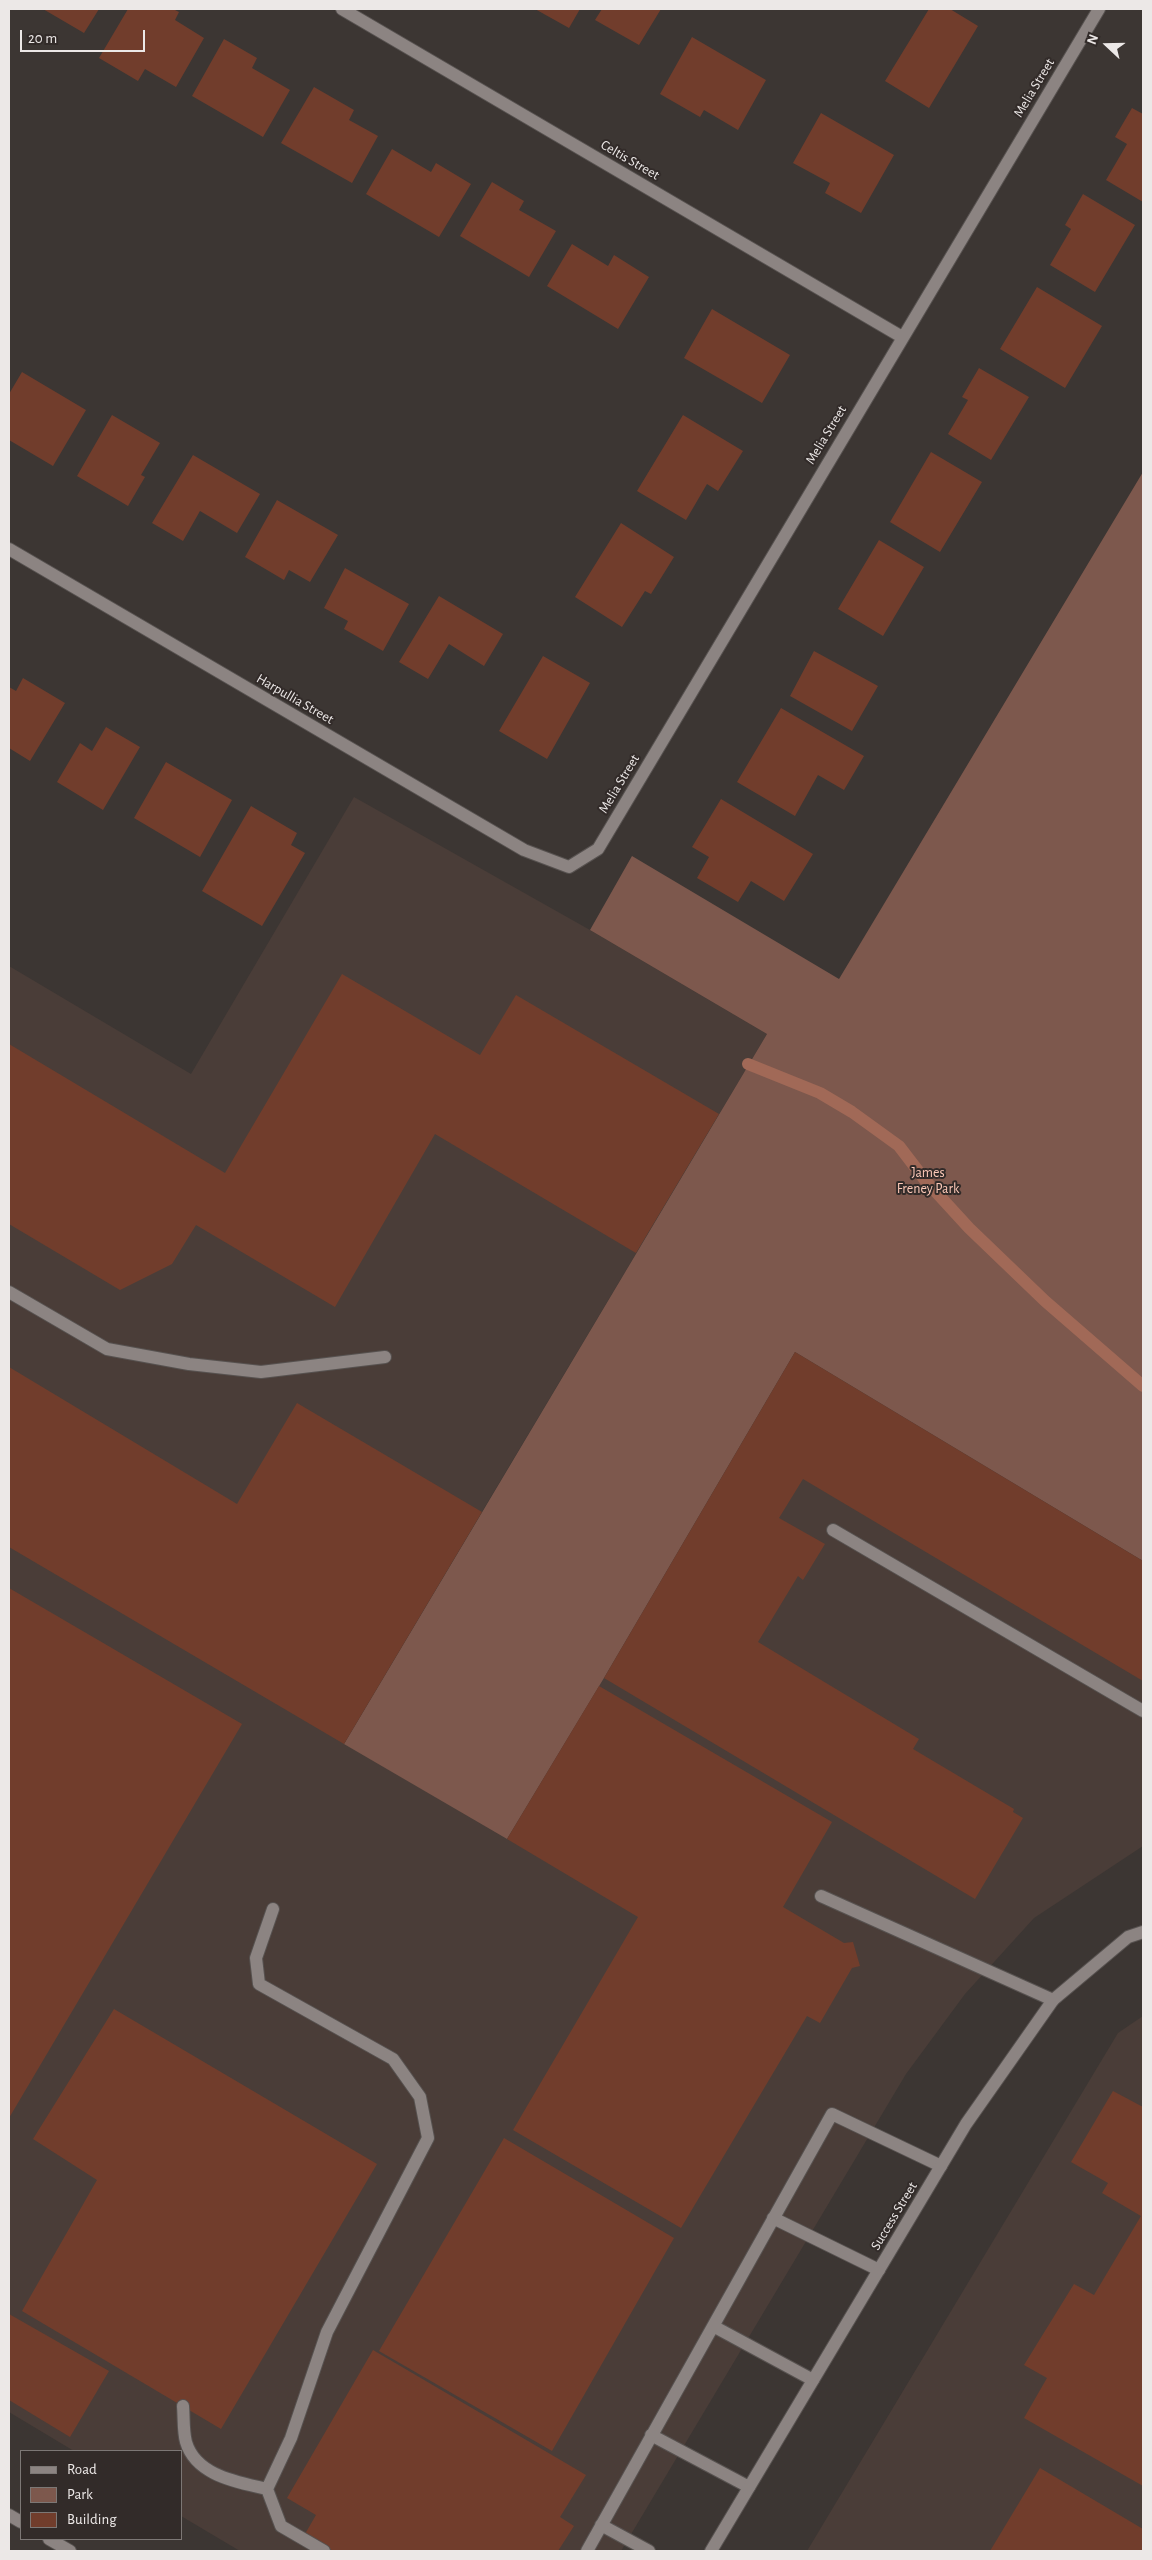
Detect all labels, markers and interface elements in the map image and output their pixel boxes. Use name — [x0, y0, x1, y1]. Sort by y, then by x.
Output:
scale bar — [22, 20, 148, 52]
north arrow — [1082, 20, 1132, 70]
text: 20 m — [28, 31, 57, 46]
text: N — [1085, 33, 1101, 47]
street label: Melia Street — [1010, 55, 1058, 121]
street label: Celtis Street — [598, 136, 662, 184]
street label: Melia Street — [802, 402, 850, 468]
street label: Harpullia Street — [253, 670, 337, 728]
street label: Melia Street — [595, 751, 643, 817]
park label: James Freney Park — [897, 1165, 959, 1198]
street label: Success Street — [867, 2179, 921, 2253]
legend — [20, 2450, 182, 2540]
text: Road — [67, 2462, 97, 2477]
text: Park — [67, 2487, 93, 2502]
text: Building — [67, 2512, 117, 2527]

